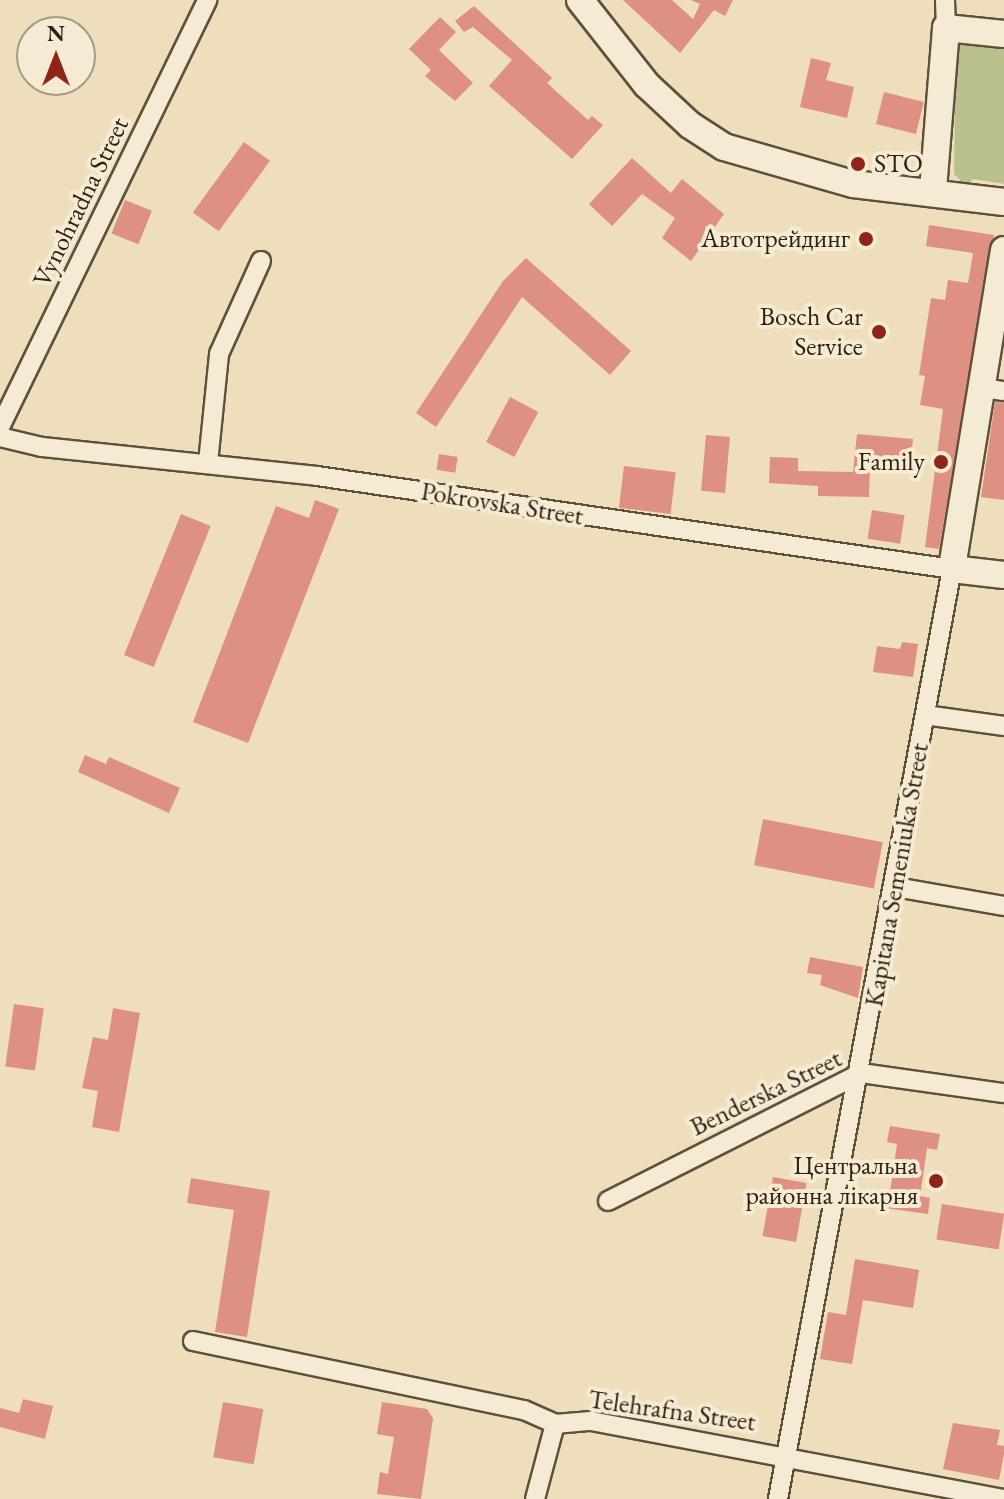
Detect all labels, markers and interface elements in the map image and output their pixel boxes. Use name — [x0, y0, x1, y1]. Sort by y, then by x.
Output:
north arrow — [16, 16, 96, 96]
text: N — [47, 19, 65, 48]
street label: Vynohradna Street — [27, 112, 135, 292]
place label: STO — [874, 148, 923, 180]
marker: STO — [849, 155, 867, 173]
place label: Автотрейдинг — [701, 223, 850, 255]
marker: Автотрейдинг — [857, 230, 875, 248]
place label: Bosch Car Service — [760, 301, 863, 362]
marker: Bosch Car Service — [870, 323, 888, 341]
place label: Family — [858, 446, 925, 478]
marker: Family — [932, 453, 950, 471]
street label: Pokrovska Street — [419, 476, 585, 532]
street label: Kapitana Semeniuka Street — [858, 741, 936, 1009]
street label: Benderska Street — [685, 1043, 847, 1143]
place label: Центральна районна лікарня — [745, 1150, 918, 1212]
marker: Центральна районна лікарня — [925, 1170, 947, 1192]
street label: Telehrafna Street — [586, 1384, 758, 1438]

